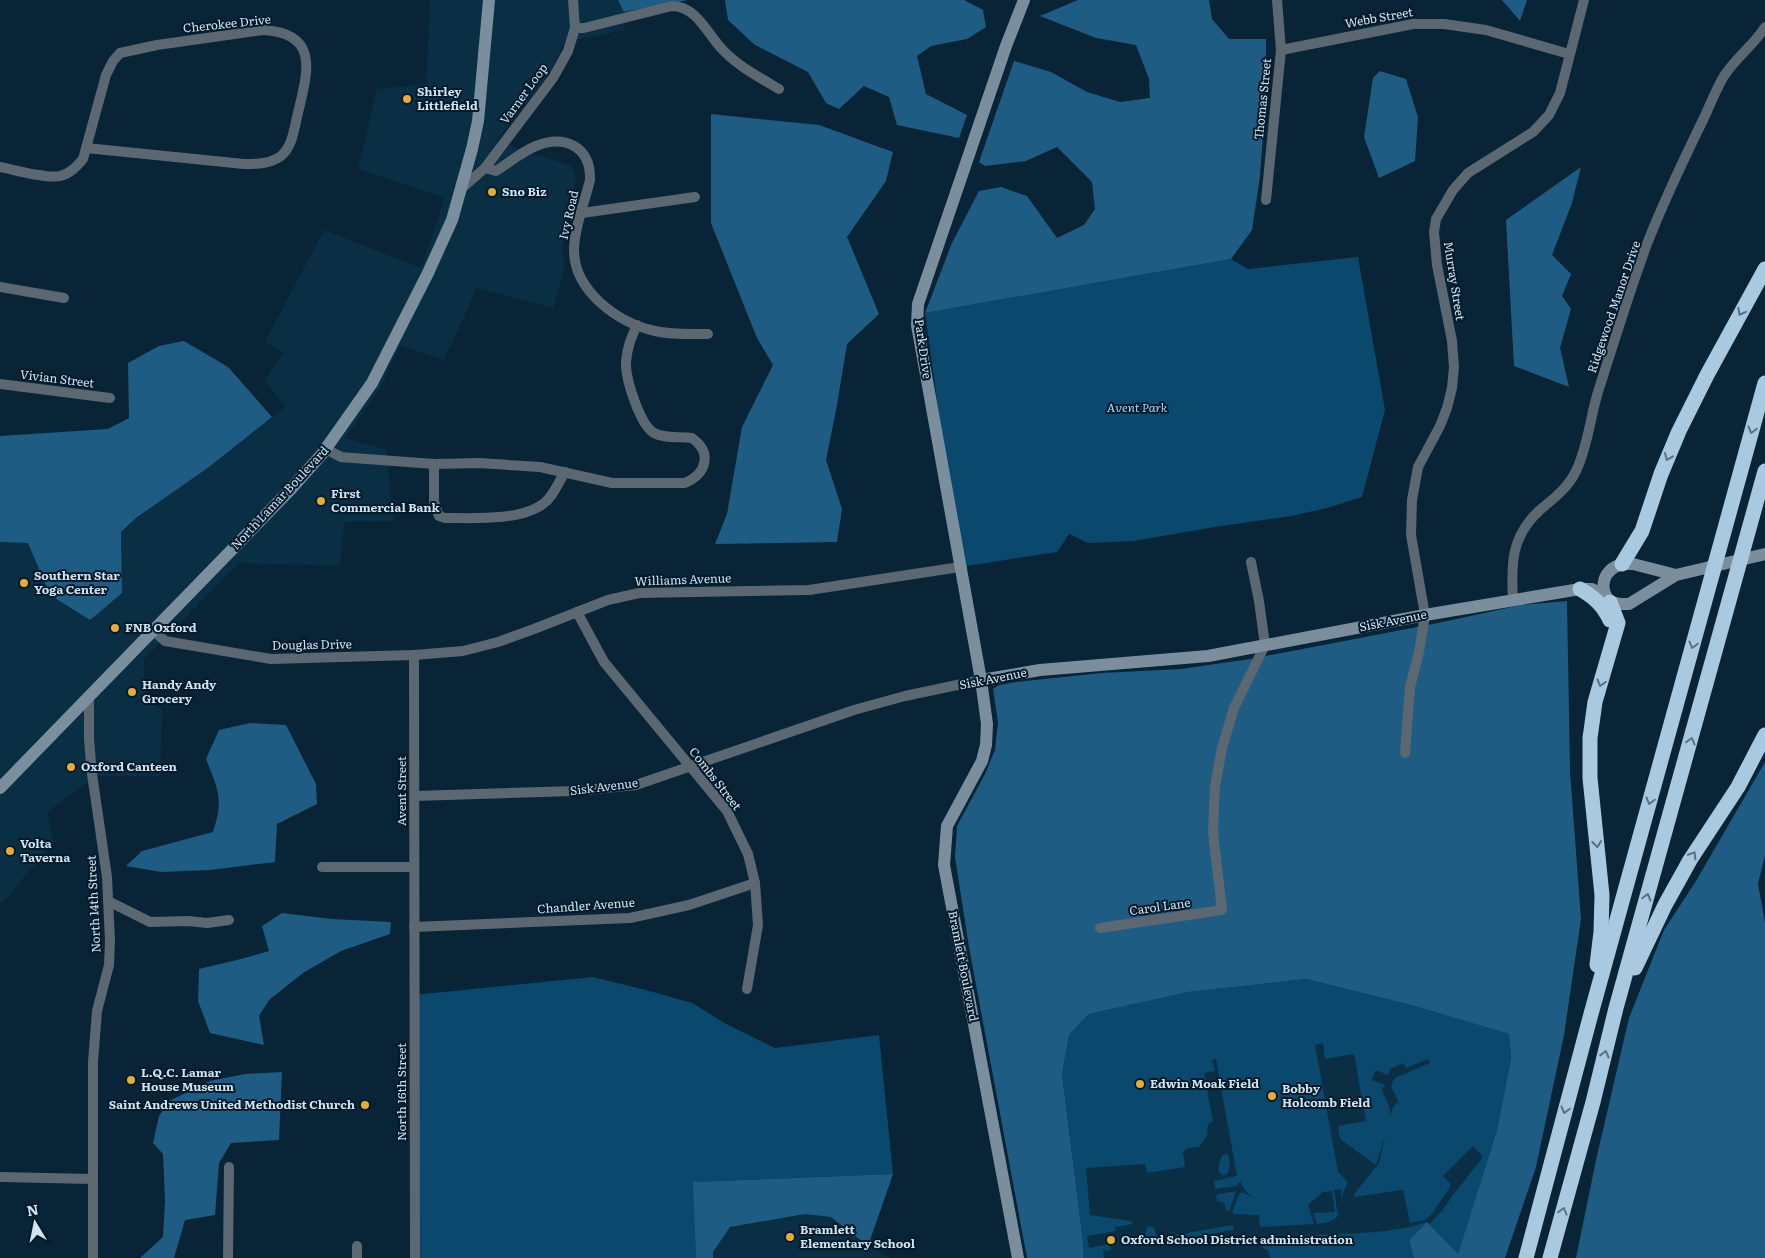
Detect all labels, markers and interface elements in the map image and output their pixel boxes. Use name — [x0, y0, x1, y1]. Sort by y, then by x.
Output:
street label: Webb Street — [1343, 2, 1414, 32]
street label: Cherokee Drive — [182, 9, 272, 37]
street label: Thomas Street — [1249, 57, 1275, 141]
street label: Varner Loop — [495, 59, 551, 127]
place label: Shirley Littlefield — [417, 82, 478, 114]
marker: Shirley Littlefield — [401, 93, 413, 105]
place label: Sno Biz — [502, 182, 547, 200]
marker: Sno Biz — [486, 186, 498, 198]
street label: Ivy Road — [554, 188, 583, 241]
street label: Ridgewood Manor Drive — [1582, 238, 1644, 375]
street label: Murray Street — [1440, 240, 1470, 322]
one-way arrow — [1738, 306, 1748, 315]
street label: Park Drive — [911, 318, 937, 380]
street label: Vivian Street — [19, 365, 95, 391]
park label: Avent Park — [1107, 398, 1168, 416]
one-way arrow — [1747, 425, 1758, 434]
street label: North Lamar Boulevard — [226, 441, 333, 553]
one-way arrow — [1664, 452, 1675, 461]
place label: First Commercial Bank — [331, 484, 441, 516]
marker: First Commercial Bank — [315, 495, 327, 507]
place label: Southern Star Yoga Center — [34, 566, 120, 598]
street label: Williams Avenue — [634, 568, 732, 590]
marker: Southern Star Yoga Center — [18, 577, 30, 589]
street label: Sisk Avenue — [1358, 605, 1428, 635]
place label: FNB Oxford — [125, 618, 197, 636]
marker: FNB Oxford — [109, 622, 121, 634]
street label: Douglas Drive — [272, 634, 352, 654]
one-way arrow — [1688, 640, 1698, 648]
street label: Sisk Avenue — [958, 663, 1028, 693]
place label: Handy Andy Grocery — [142, 675, 217, 707]
one-way arrow — [1596, 678, 1606, 686]
marker: Handy Andy Grocery — [126, 686, 138, 698]
one-way arrow — [1685, 737, 1695, 745]
street label: Combs Street — [685, 743, 746, 814]
street label: Avent Street — [392, 756, 410, 826]
place label: Oxford Canteen — [81, 757, 177, 775]
marker: Oxford Canteen — [65, 761, 77, 773]
street label: Sisk Avenue — [569, 773, 639, 799]
one-way arrow — [1645, 797, 1655, 805]
place label: Volta Taverna — [20, 834, 70, 866]
one-way arrow — [1591, 840, 1602, 848]
marker: Volta Taverna — [4, 845, 16, 857]
one-way arrow — [1687, 852, 1697, 861]
street label: North 14th Street — [81, 855, 105, 953]
street label: Chandler Avenue — [536, 893, 635, 917]
street label: Carol Lane — [1128, 893, 1192, 919]
one-way arrow — [1642, 894, 1652, 902]
street label: Bramlett Boulevard — [944, 909, 984, 1023]
street label: North 16th Street — [392, 1043, 410, 1141]
one-way arrow — [1599, 1049, 1610, 1058]
place label: L.Q.C. Lamar House Museum — [141, 1063, 234, 1095]
marker: L.Q.C. Lamar House Museum — [125, 1074, 137, 1086]
place label: Edwin Moak Field — [1150, 1074, 1259, 1092]
marker: Edwin Moak Field — [1134, 1078, 1146, 1090]
place label: Bobby Holcomb Field — [1282, 1079, 1370, 1111]
marker: Bobby Holcomb Field — [1266, 1090, 1278, 1102]
place label: Saint Andrews United Methodist Church — [109, 1095, 355, 1113]
marker: Saint Andrews United Methodist Church — [359, 1099, 371, 1111]
one-way arrow — [1561, 1105, 1571, 1113]
north arrow — [10, 1198, 60, 1248]
text: N — [25, 1198, 40, 1220]
one-way arrow — [1557, 1207, 1568, 1215]
place label: Bramlett Elementary School — [800, 1220, 916, 1252]
place label: Oxford School District administration — [1121, 1230, 1354, 1248]
marker: Bramlett Elementary School — [784, 1231, 796, 1243]
marker: Oxford School District administration — [1105, 1234, 1117, 1246]

